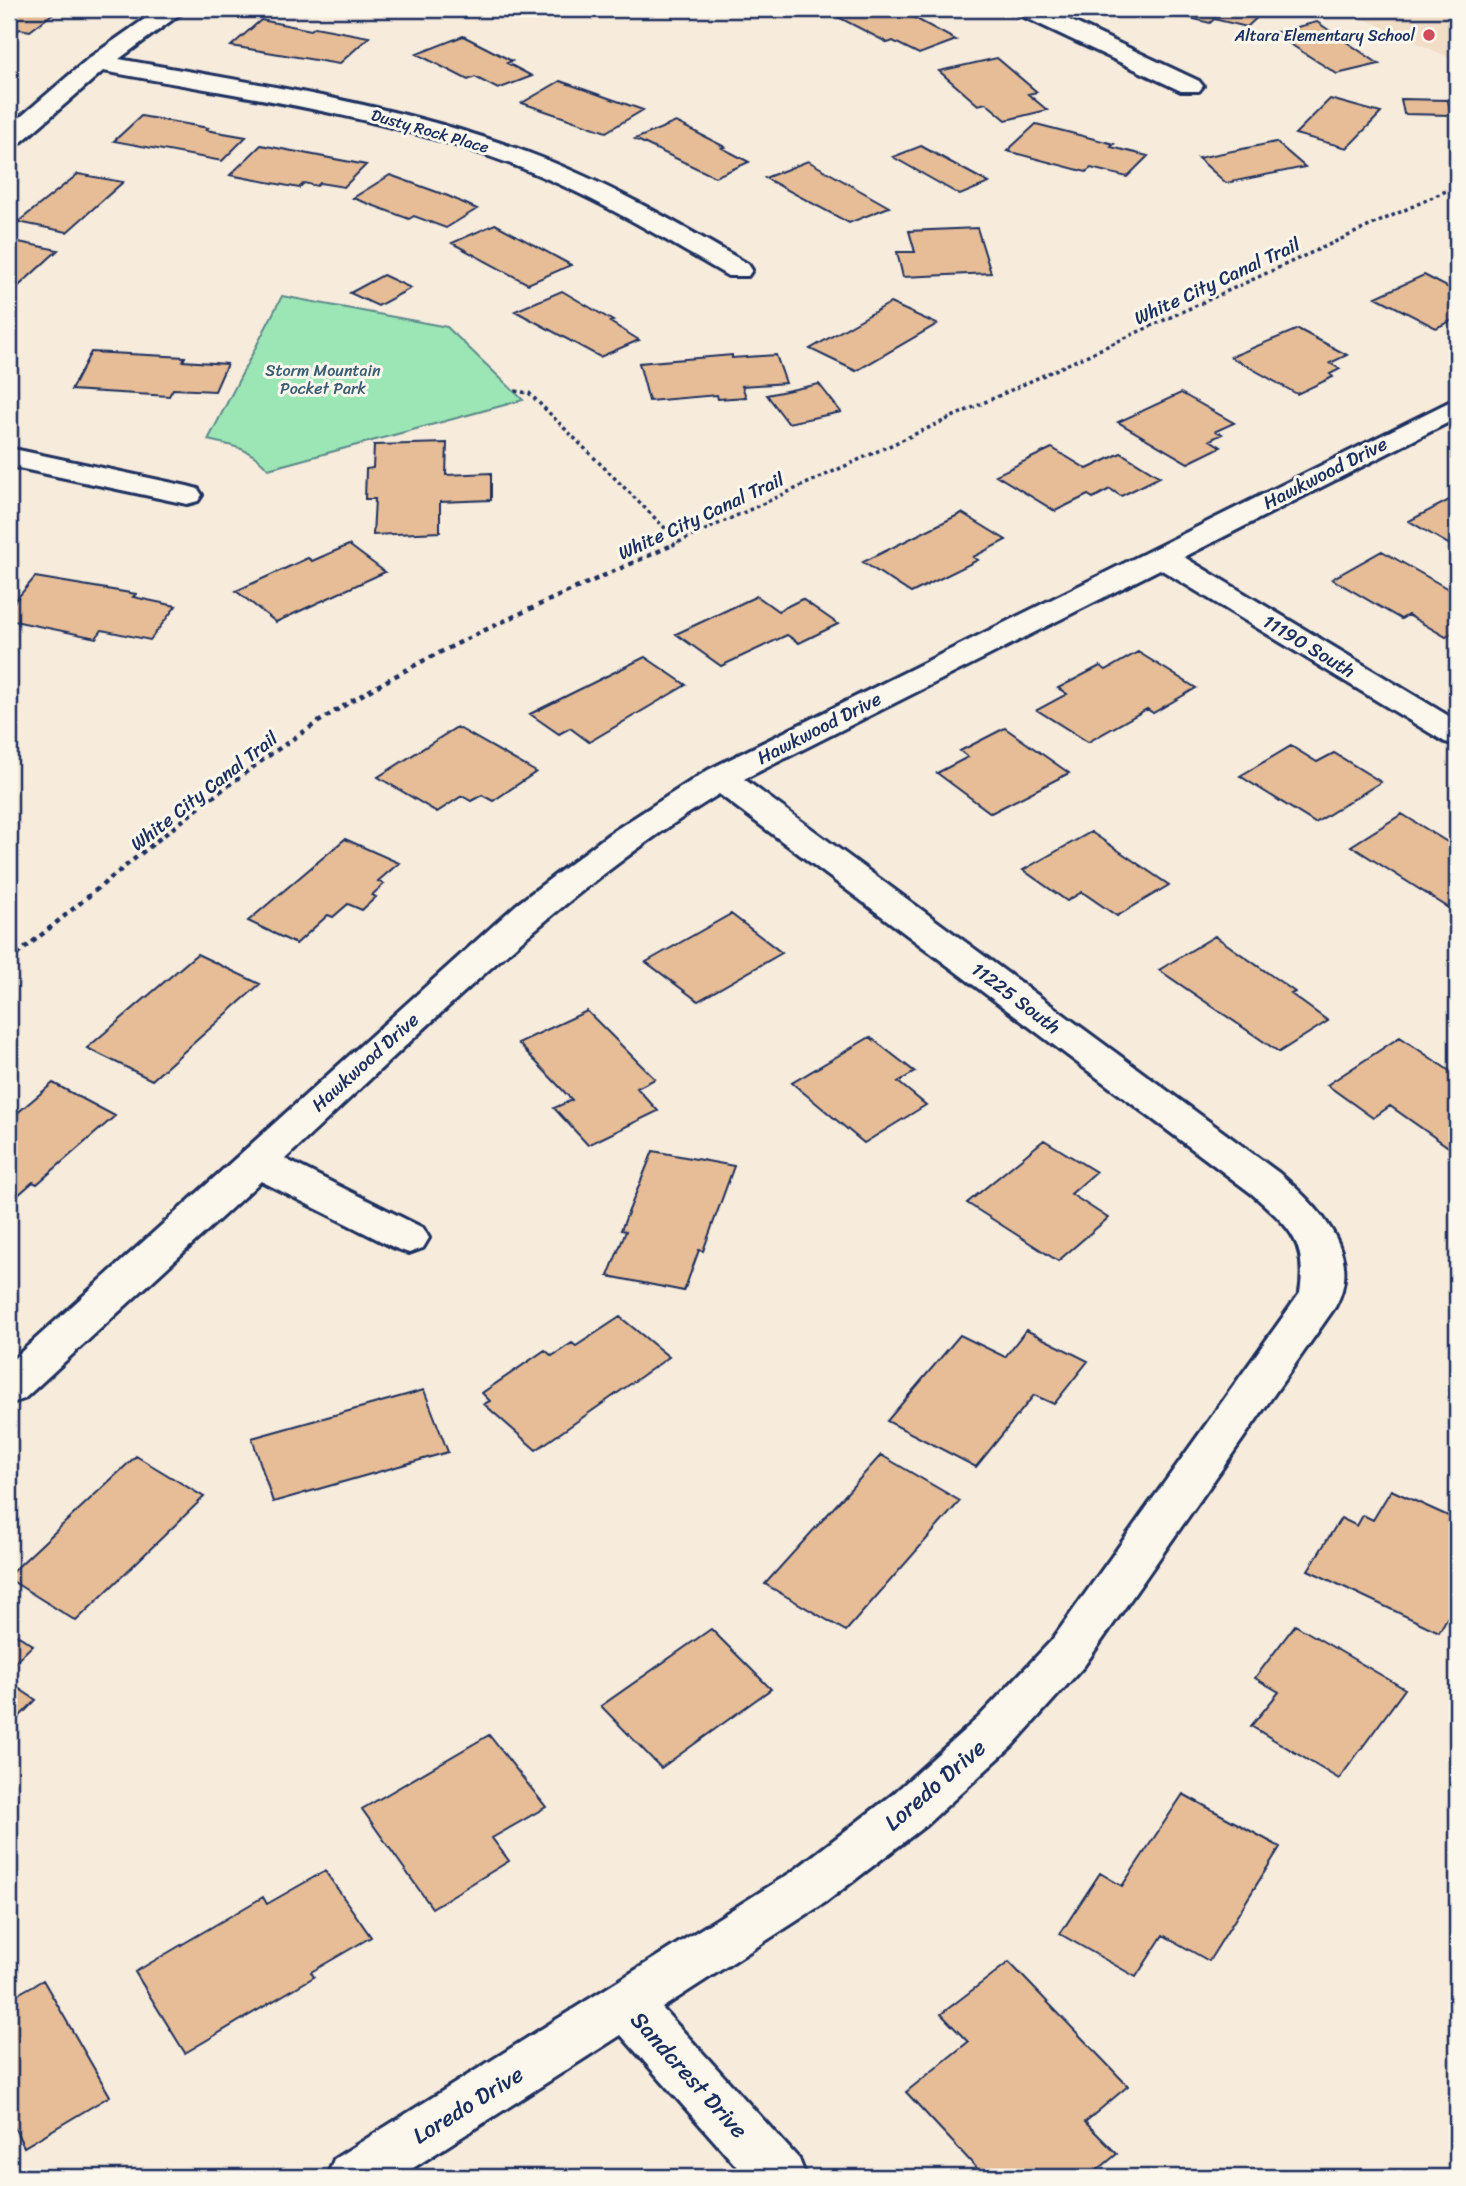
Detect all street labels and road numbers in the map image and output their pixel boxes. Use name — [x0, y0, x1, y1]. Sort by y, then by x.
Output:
street label: Dusty Rock Place — [368, 100, 492, 162]
street label: White City Canal Trail — [1128, 228, 1306, 334]
street label: Hawkwood Drive — [1257, 427, 1393, 519]
street label: White City Canal Trail — [612, 463, 790, 569]
street label: 11190 South — [1256, 605, 1362, 687]
street label: Hawkwood Drive — [751, 682, 887, 774]
street label: White City Canal Trail — [123, 722, 286, 860]
street label: 11225 South — [964, 953, 1068, 1043]
street label: Hawkwood Drive — [303, 1004, 427, 1120]
street label: Loredo Drive — [874, 1728, 996, 1842]
street label: Sandcrest Drive — [620, 2001, 758, 2149]
street label: Loredo Drive — [404, 2054, 532, 2156]

